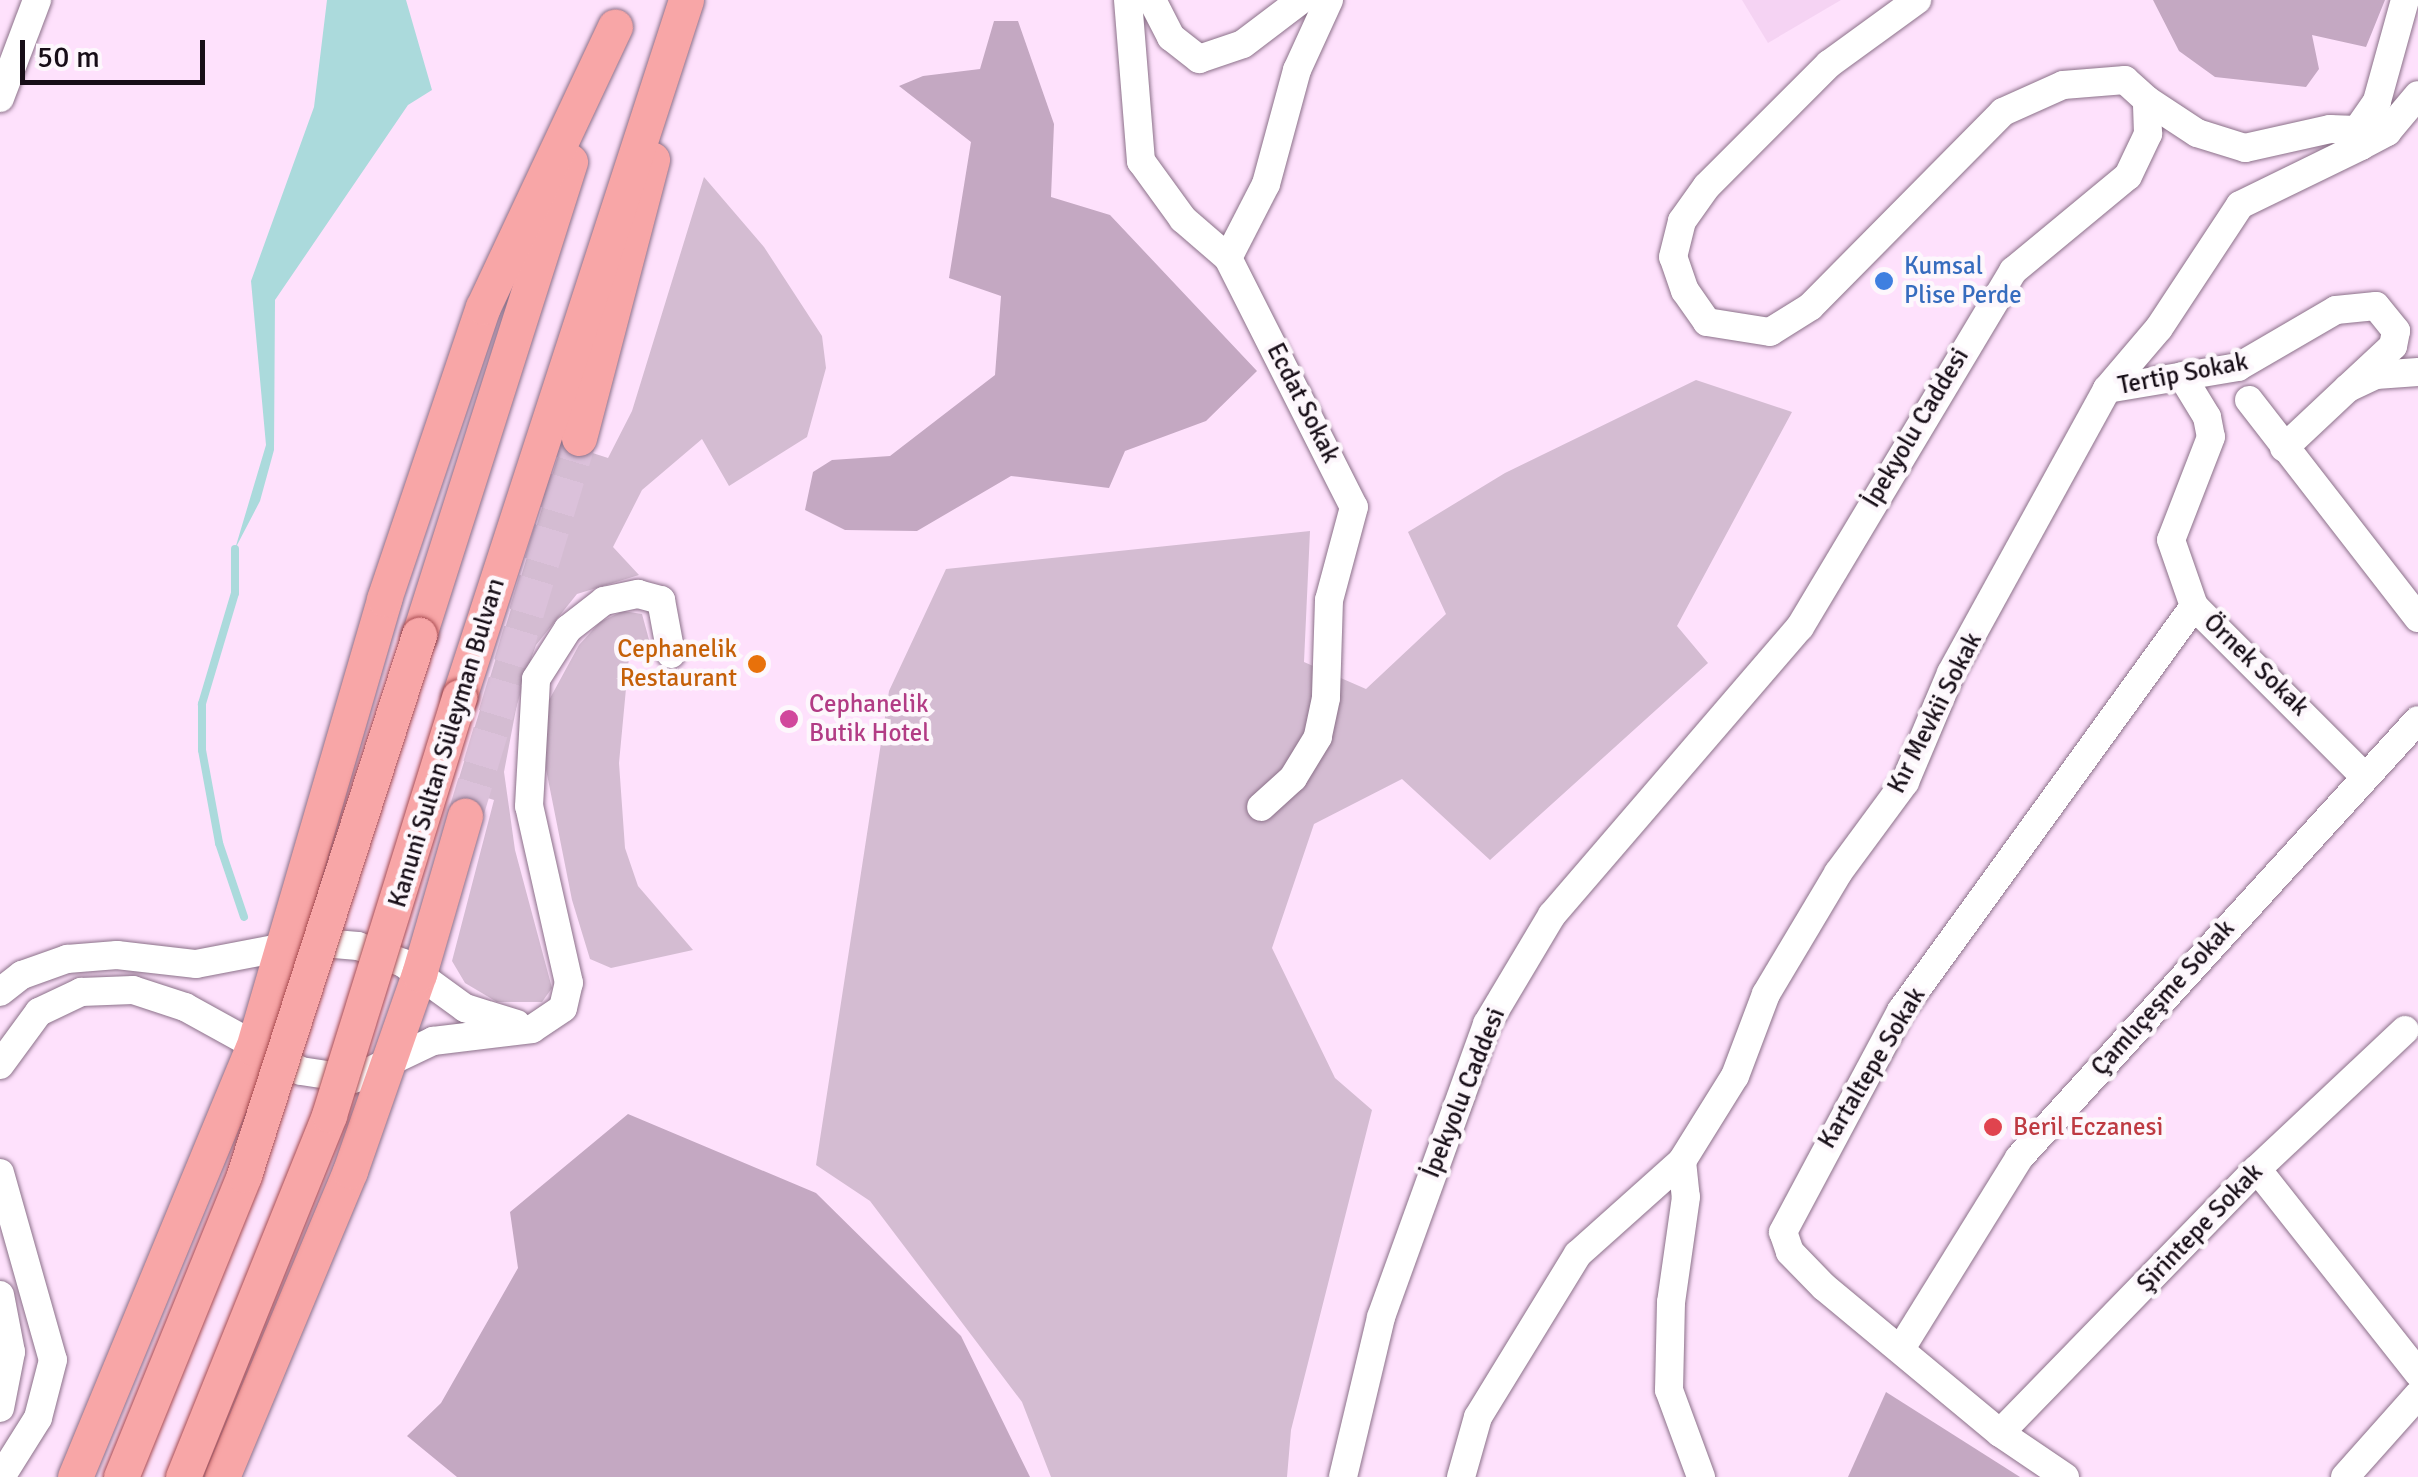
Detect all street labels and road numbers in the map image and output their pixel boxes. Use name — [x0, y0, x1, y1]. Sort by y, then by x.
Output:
street label: Ecdat Sokak — [1260, 338, 1346, 468]
street label: İpekyolu Caddesi — [1857, 343, 1975, 513]
street label: Tertip Sokak — [2116, 347, 2250, 401]
street label: Kanuni Sultan Süleyman Bulvarı — [383, 575, 511, 911]
street label: Örnek Sokak — [2197, 608, 2315, 722]
street label: Kır Mevkii Sokak — [1882, 628, 1988, 798]
street label: Çamlıçeşme Sokak — [2085, 914, 2241, 1082]
street label: Kartaltepe Sokak — [1812, 982, 1932, 1154]
street label: İpekyolu Caddesi — [1416, 1004, 1512, 1182]
street label: Şirintepe Sokak — [2131, 1157, 2269, 1299]

